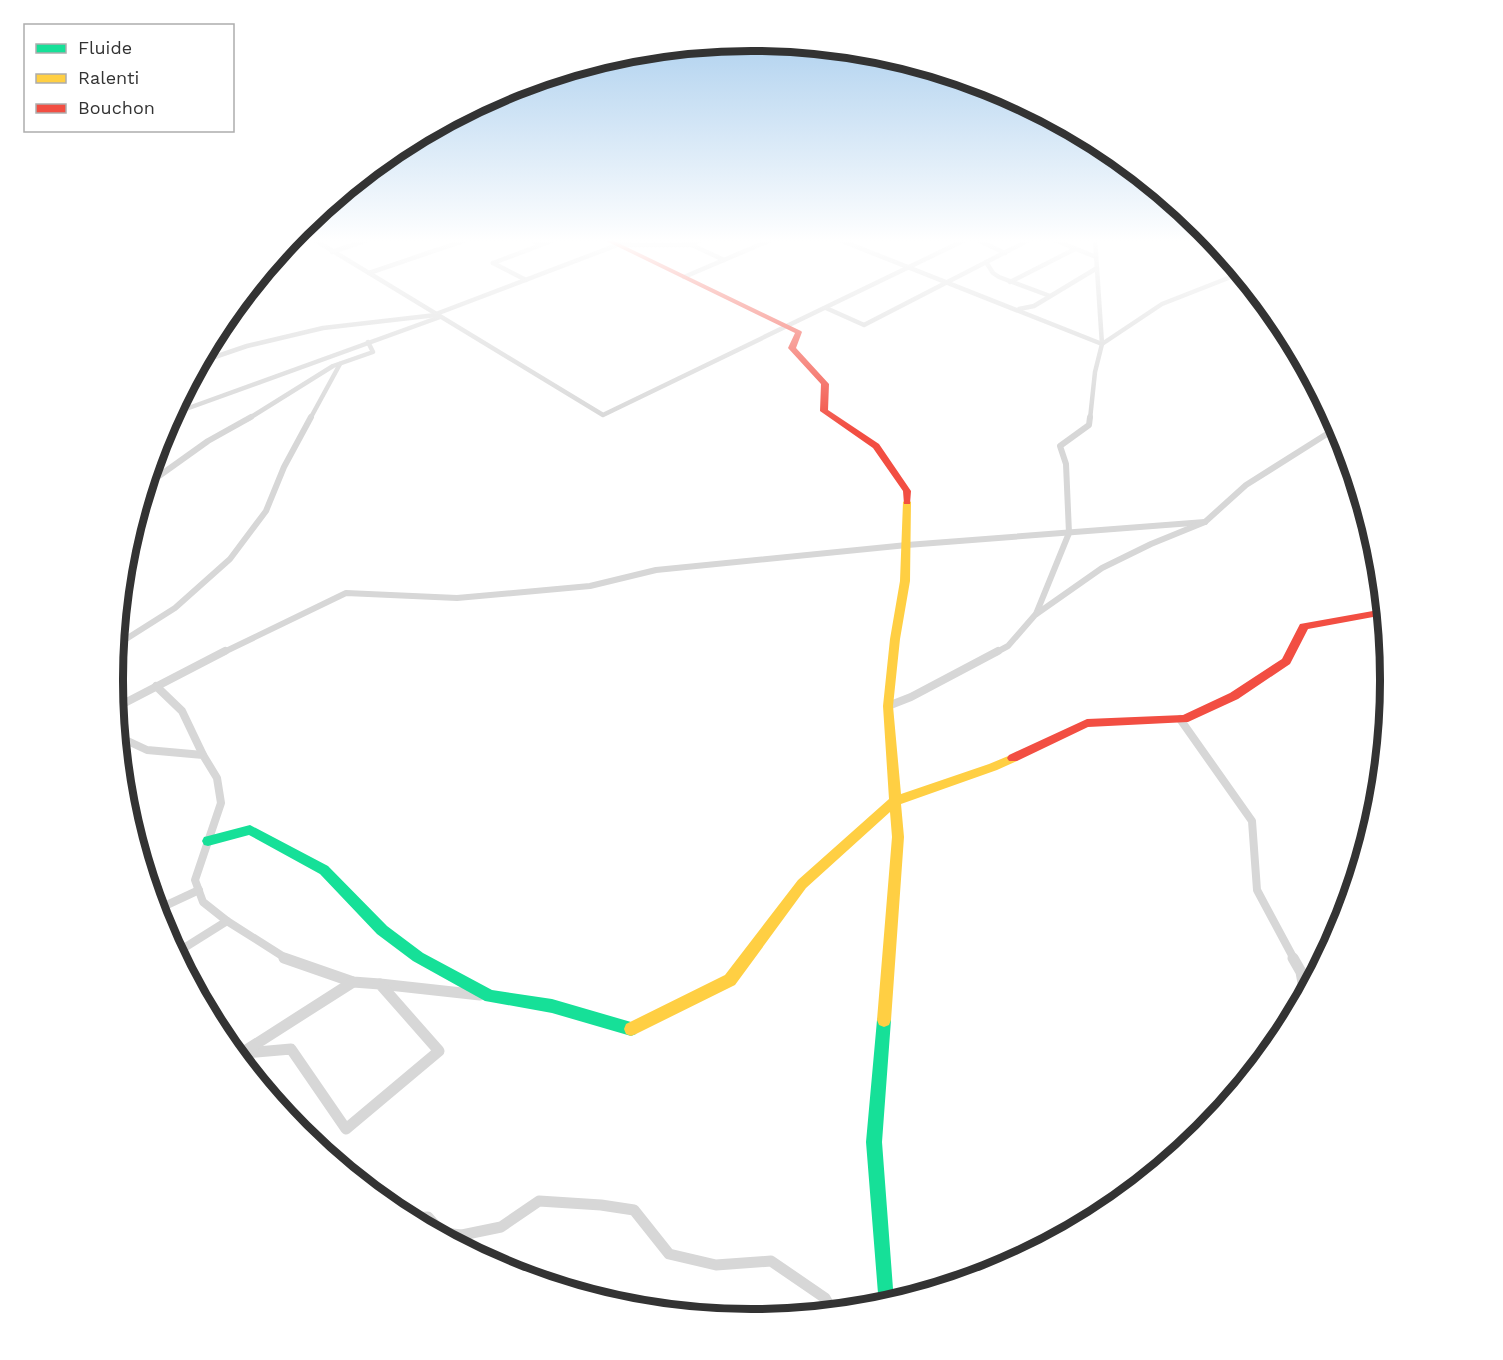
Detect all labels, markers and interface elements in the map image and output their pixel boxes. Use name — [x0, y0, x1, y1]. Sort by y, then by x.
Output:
legend — [24, 24, 234, 132]
text: Fluide — [78, 37, 132, 58]
text: Ralenti — [78, 67, 139, 88]
text: Bouchon — [78, 97, 155, 118]

